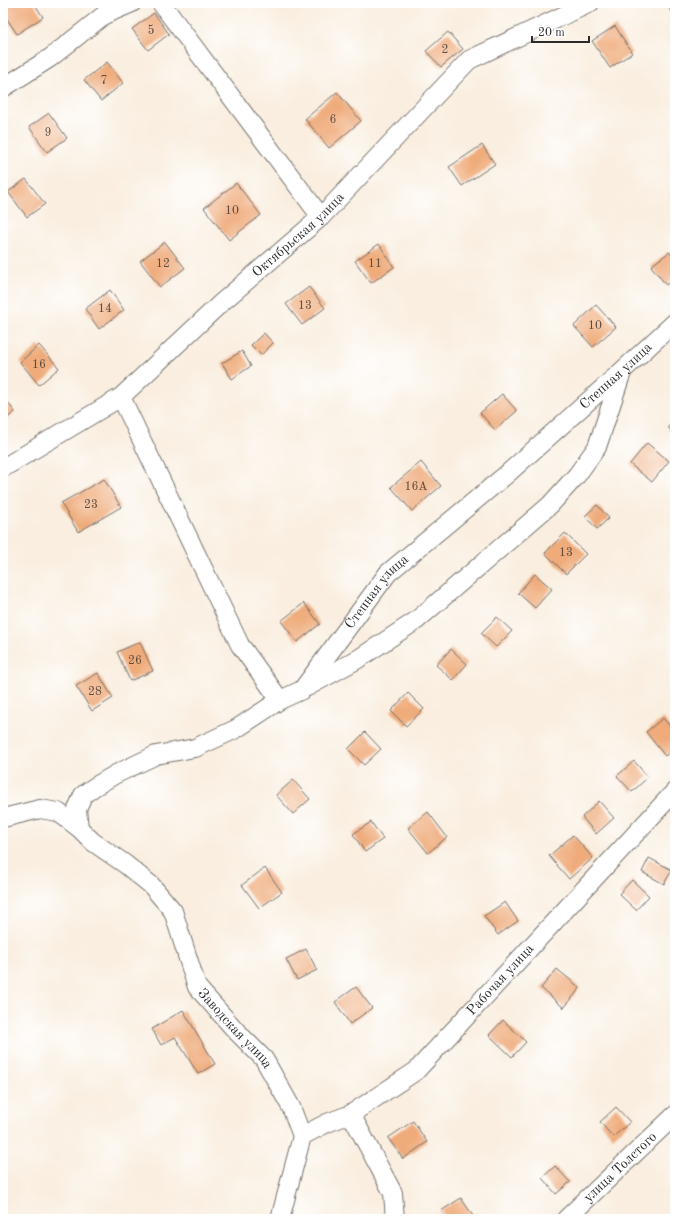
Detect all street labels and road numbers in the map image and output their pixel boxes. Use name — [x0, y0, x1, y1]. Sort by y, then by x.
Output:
street label: Октябрьская улица — [250, 190, 347, 280]
street label: Степная улица — [577, 340, 655, 412]
street label: Степная улица — [342, 552, 411, 632]
street label: Рабочая улица — [464, 941, 537, 1018]
street label: Заводская улица — [195, 986, 275, 1071]
street label: улица Толстого — [581, 1129, 659, 1205]

